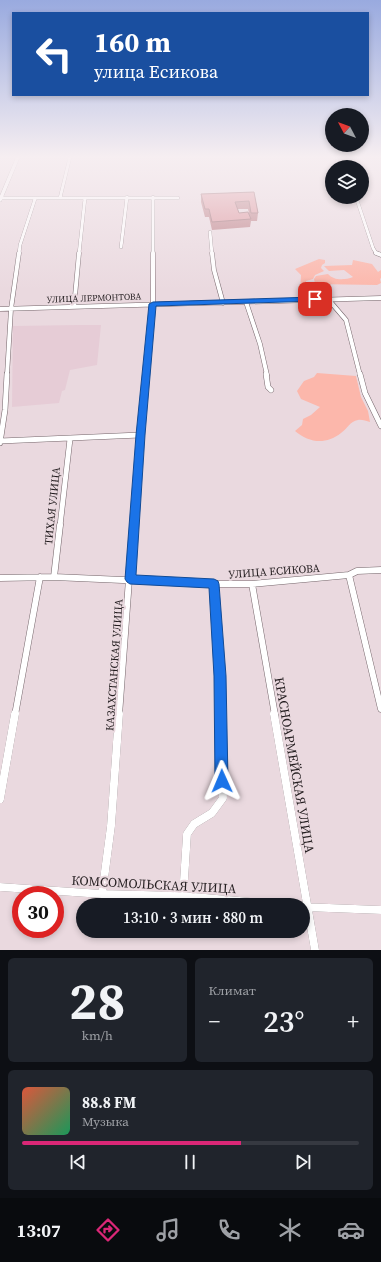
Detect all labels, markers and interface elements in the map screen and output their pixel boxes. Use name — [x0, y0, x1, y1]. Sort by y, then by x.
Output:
text: 160 m — [94, 23, 171, 61]
icon: left — [28, 28, 80, 80]
text: улица Есикова — [94, 59, 218, 84]
north arrow — [325, 108, 369, 152]
map controls — [325, 108, 369, 204]
button: layers — [325, 160, 369, 204]
pin — [298, 282, 332, 316]
icon: arrive — [304, 288, 326, 310]
street label: УЛИЦА ЛЕРМОНТОВА — [46, 290, 142, 306]
street label: ТИХАЯ УЛИЦА — [41, 466, 64, 546]
street label: УЛИЦА ЕСИКОВА — [228, 561, 321, 582]
street label: КАЗАХСТАНСКАЯ УЛИЦА — [102, 598, 127, 732]
street label: КРАСНОАРМЕЙСКАЯ УЛИЦА — [271, 676, 318, 855]
position arrow — [201, 760, 243, 802]
street label: КОМСОМОЛЬСКАЯ УЛИЦА — [71, 872, 237, 897]
speed limit sign: 30 — [12, 886, 64, 938]
text: 13:10 · 3 мин · 880 m — [123, 907, 263, 928]
text: 28 — [69, 965, 125, 1036]
text: Климат — [209, 982, 256, 999]
text: 23° — [263, 1001, 304, 1042]
text: − — [209, 1006, 220, 1036]
text: + — [347, 1006, 359, 1036]
text: km/h — [82, 1027, 113, 1044]
text: 88.8 FM — [82, 1092, 136, 1113]
text: Музыка — [82, 1113, 129, 1130]
icon: previous — [67, 1151, 89, 1173]
icon: pause — [179, 1151, 201, 1173]
icon: next — [292, 1151, 314, 1173]
icon: directions — [94, 1216, 122, 1244]
icon: music — [154, 1216, 182, 1244]
icon: phone — [215, 1216, 243, 1244]
icon: climate — [276, 1216, 304, 1244]
icon: car — [337, 1216, 365, 1244]
text: 13:07 — [16, 1218, 61, 1243]

